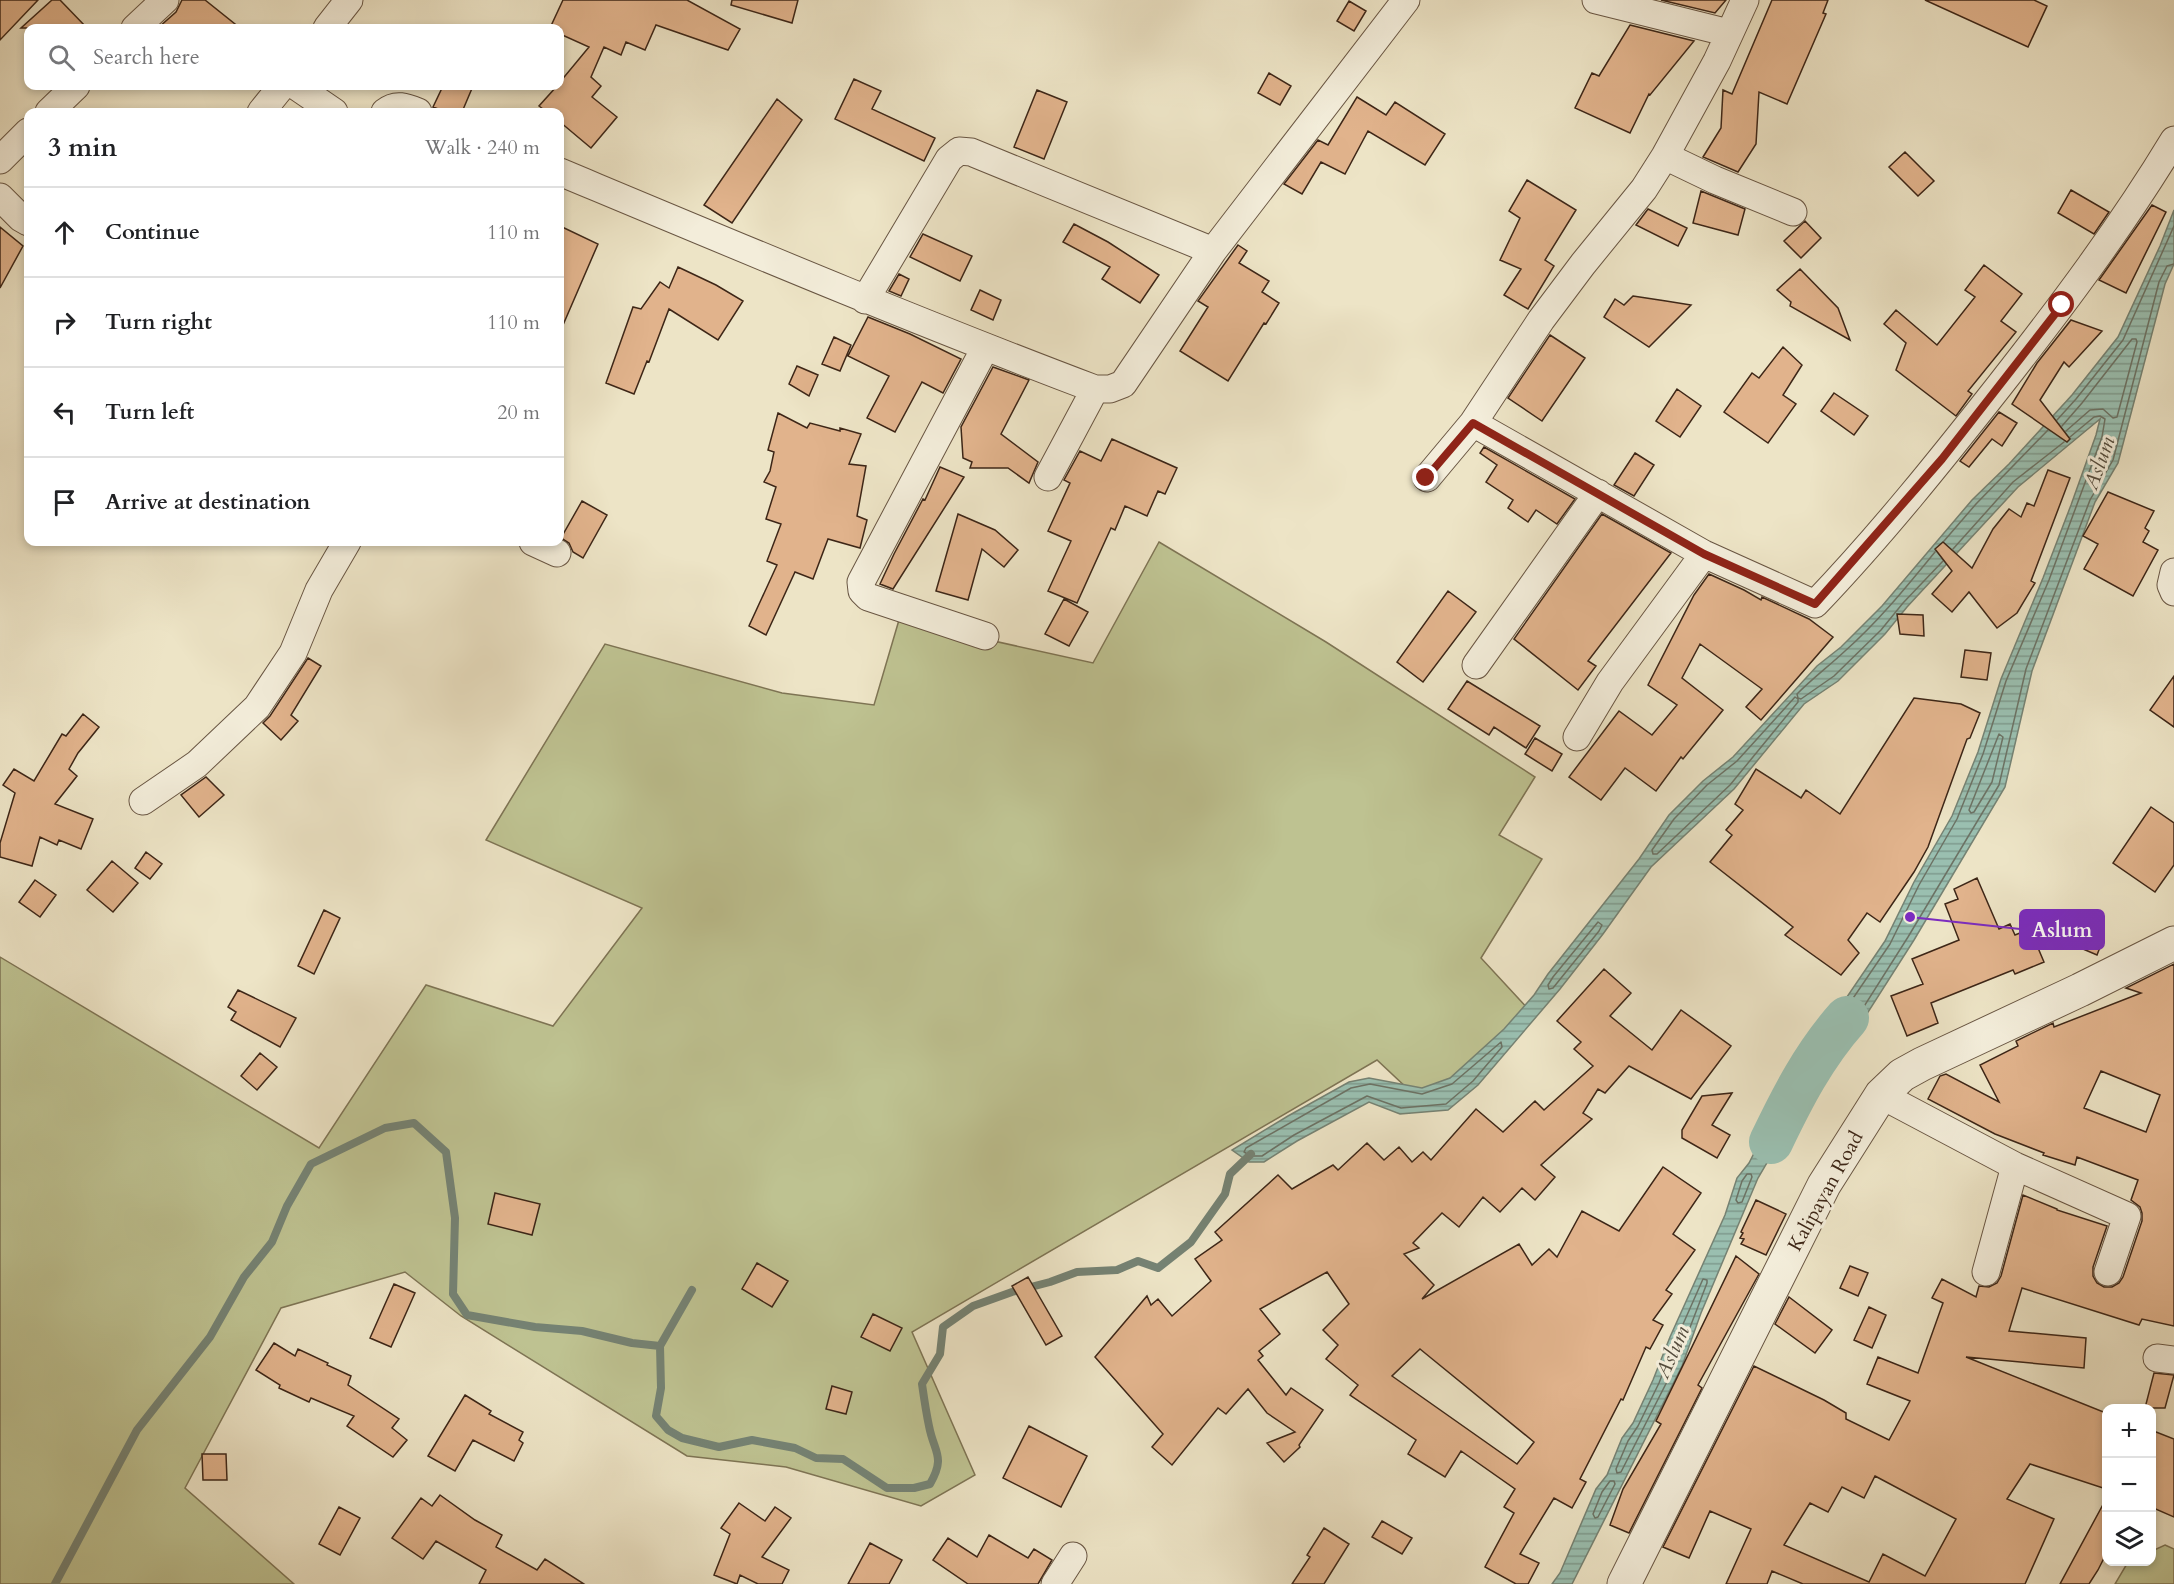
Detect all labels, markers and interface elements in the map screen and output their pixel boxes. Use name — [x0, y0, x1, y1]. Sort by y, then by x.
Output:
search box — [24, 24, 564, 90]
icon: search — [45, 41, 78, 74]
text: Search here — [93, 42, 200, 72]
text: 3 min — [48, 130, 117, 165]
text: Walk · 240 m — [425, 134, 540, 161]
icon: ahead — [48, 216, 81, 249]
text: Continue — [105, 217, 200, 247]
text: 110 m — [487, 219, 540, 246]
route start — [2048, 291, 2074, 317]
icon: right — [48, 306, 81, 339]
text: Turn right — [105, 307, 212, 337]
text: 110 m — [487, 309, 540, 336]
icon: left — [48, 396, 81, 429]
text: Turn left — [105, 397, 194, 427]
text: 20 m — [497, 399, 540, 426]
water label: Aslum — [2076, 432, 2123, 495]
route end — [1412, 464, 1438, 490]
icon: arrive — [48, 486, 81, 519]
text: Arrive at destination — [105, 487, 310, 517]
callout: Aslum — [2020, 910, 2104, 949]
text: Aslum — [2032, 916, 2093, 945]
street label: Kalipayan Road — [1781, 1126, 1870, 1256]
water label: Aslum — [1648, 1321, 1697, 1384]
map controls — [2102, 1404, 2156, 1566]
button: + — [2102, 1404, 2156, 1458]
button: − — [2102, 1458, 2156, 1512]
button: layers — [2102, 1512, 2156, 1566]

